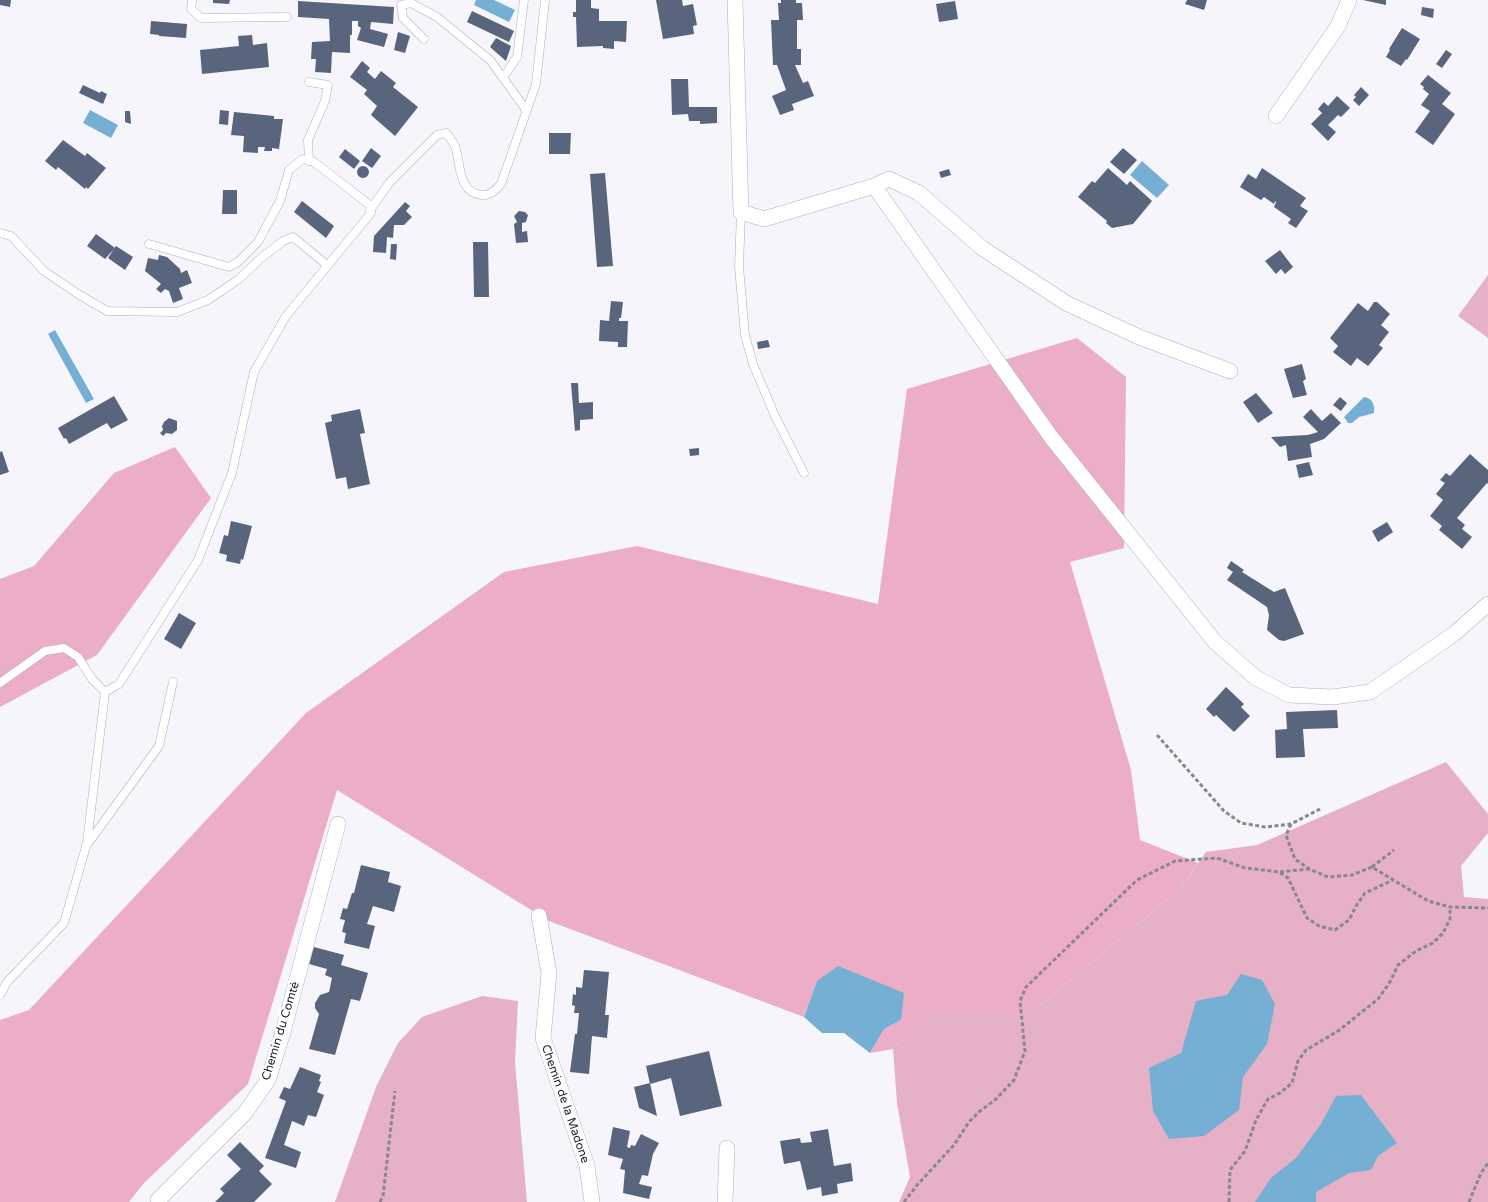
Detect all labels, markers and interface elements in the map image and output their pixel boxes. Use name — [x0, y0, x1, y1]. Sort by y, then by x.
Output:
street label: Chemin du Comté — [259, 980, 303, 1082]
street label: Chemin de la Madone — [538, 1043, 592, 1165]

